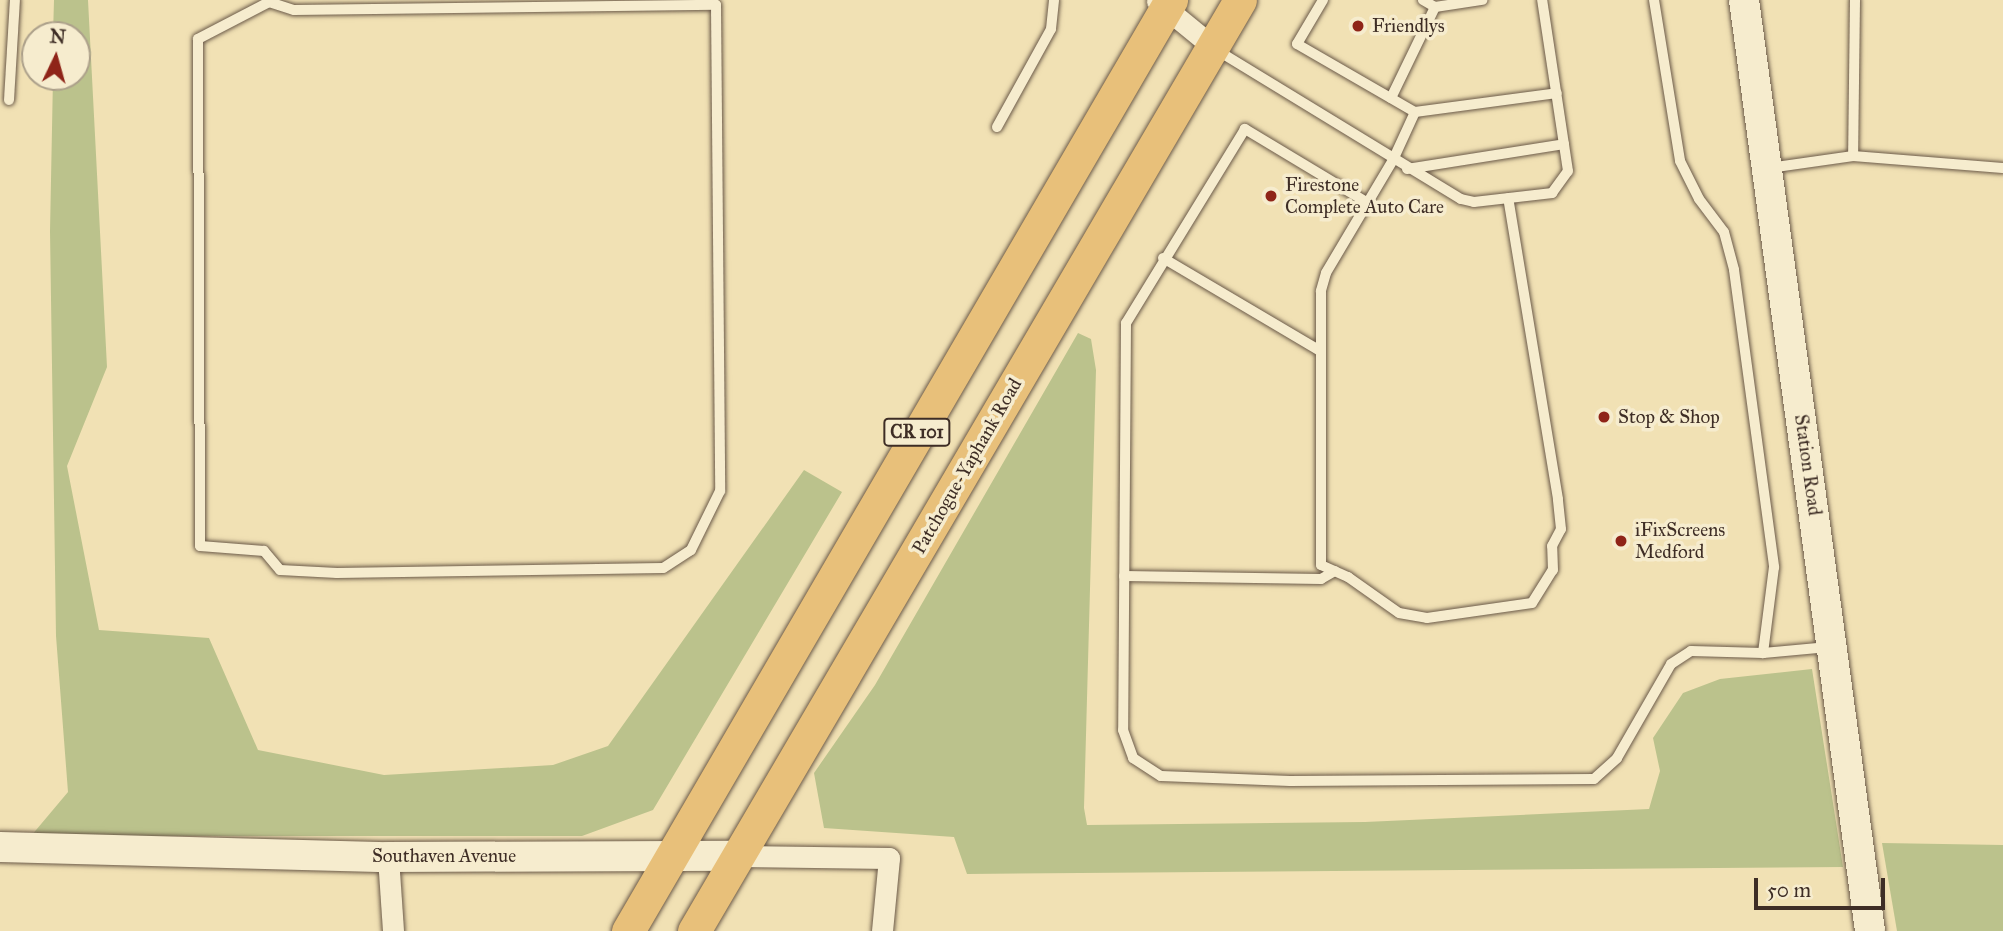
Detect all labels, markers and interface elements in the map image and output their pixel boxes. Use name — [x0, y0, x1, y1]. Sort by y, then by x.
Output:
place label: Friendlys — [1372, 15, 1445, 37]
marker: Friendlys — [1350, 18, 1366, 34]
north arrow — [21, 21, 91, 91]
text: N — [49, 24, 67, 49]
place label: Firestone Complete Auto Care — [1285, 174, 1444, 218]
marker: Firestone Complete Auto Care — [1263, 188, 1279, 204]
street label: Patchogue-Yaphank Road — [907, 374, 1027, 558]
place label: Stop & Shop — [1618, 406, 1720, 428]
marker: Stop & Shop — [1596, 409, 1612, 425]
street label: Station Road — [1790, 413, 1826, 517]
road number: CR 101 — [882, 418, 952, 446]
place label: iFixScreens Medford — [1635, 519, 1725, 563]
marker: iFixScreens Medford — [1613, 533, 1629, 549]
street label: Southaven Avenue — [372, 845, 516, 867]
scale bar — [1758, 864, 1889, 908]
text: 50 m — [1767, 877, 1811, 903]

